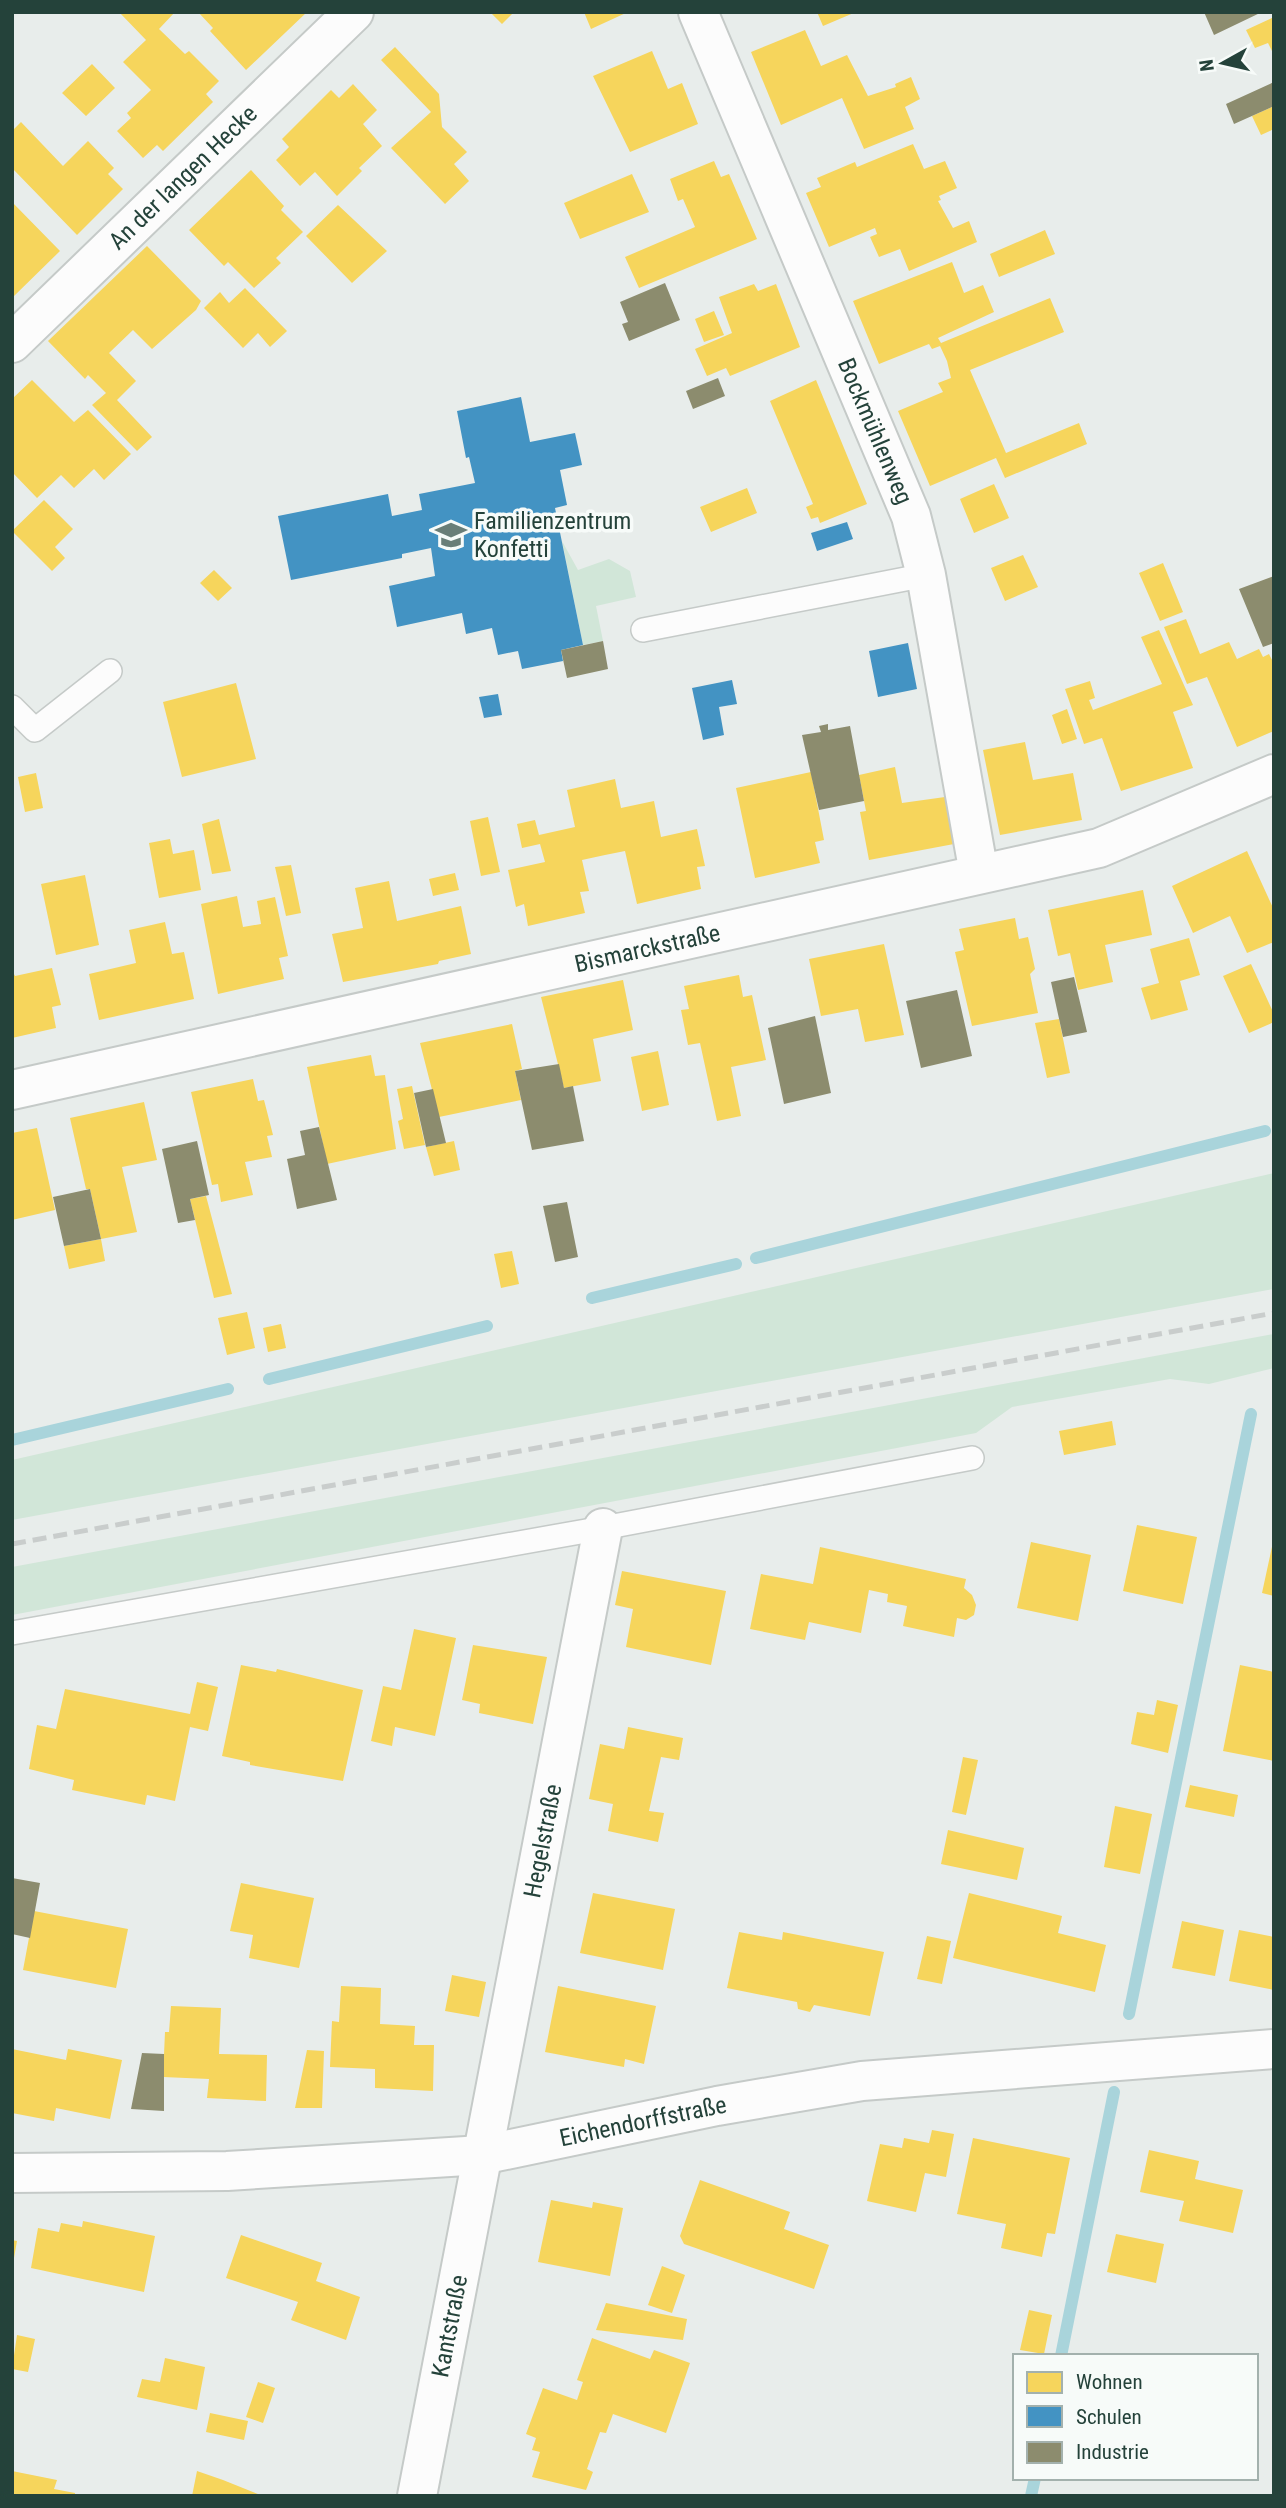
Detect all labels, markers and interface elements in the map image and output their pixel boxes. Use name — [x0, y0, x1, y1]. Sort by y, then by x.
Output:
north arrow — [1188, 28, 1258, 98]
text: N — [1194, 58, 1219, 73]
street label: An der langen Hecke — [103, 100, 263, 255]
street label: Bockmühlenweg — [832, 354, 918, 508]
place label: Familienzentrum Konfetti — [474, 507, 631, 563]
school or university icon: Familienzentrum Konfetti — [434, 518, 468, 552]
street label: Bismarckstraße — [572, 919, 723, 978]
street label: Hegelstraße — [518, 1782, 567, 1900]
street label: Eichendorffstraße — [557, 2091, 729, 2152]
street label: Kantstraße — [426, 2273, 473, 2380]
legend — [1013, 2354, 1258, 2480]
text: Wohnen — [1076, 2370, 1143, 2394]
text: Schulen — [1076, 2405, 1142, 2429]
text: Industrie — [1076, 2440, 1149, 2464]

